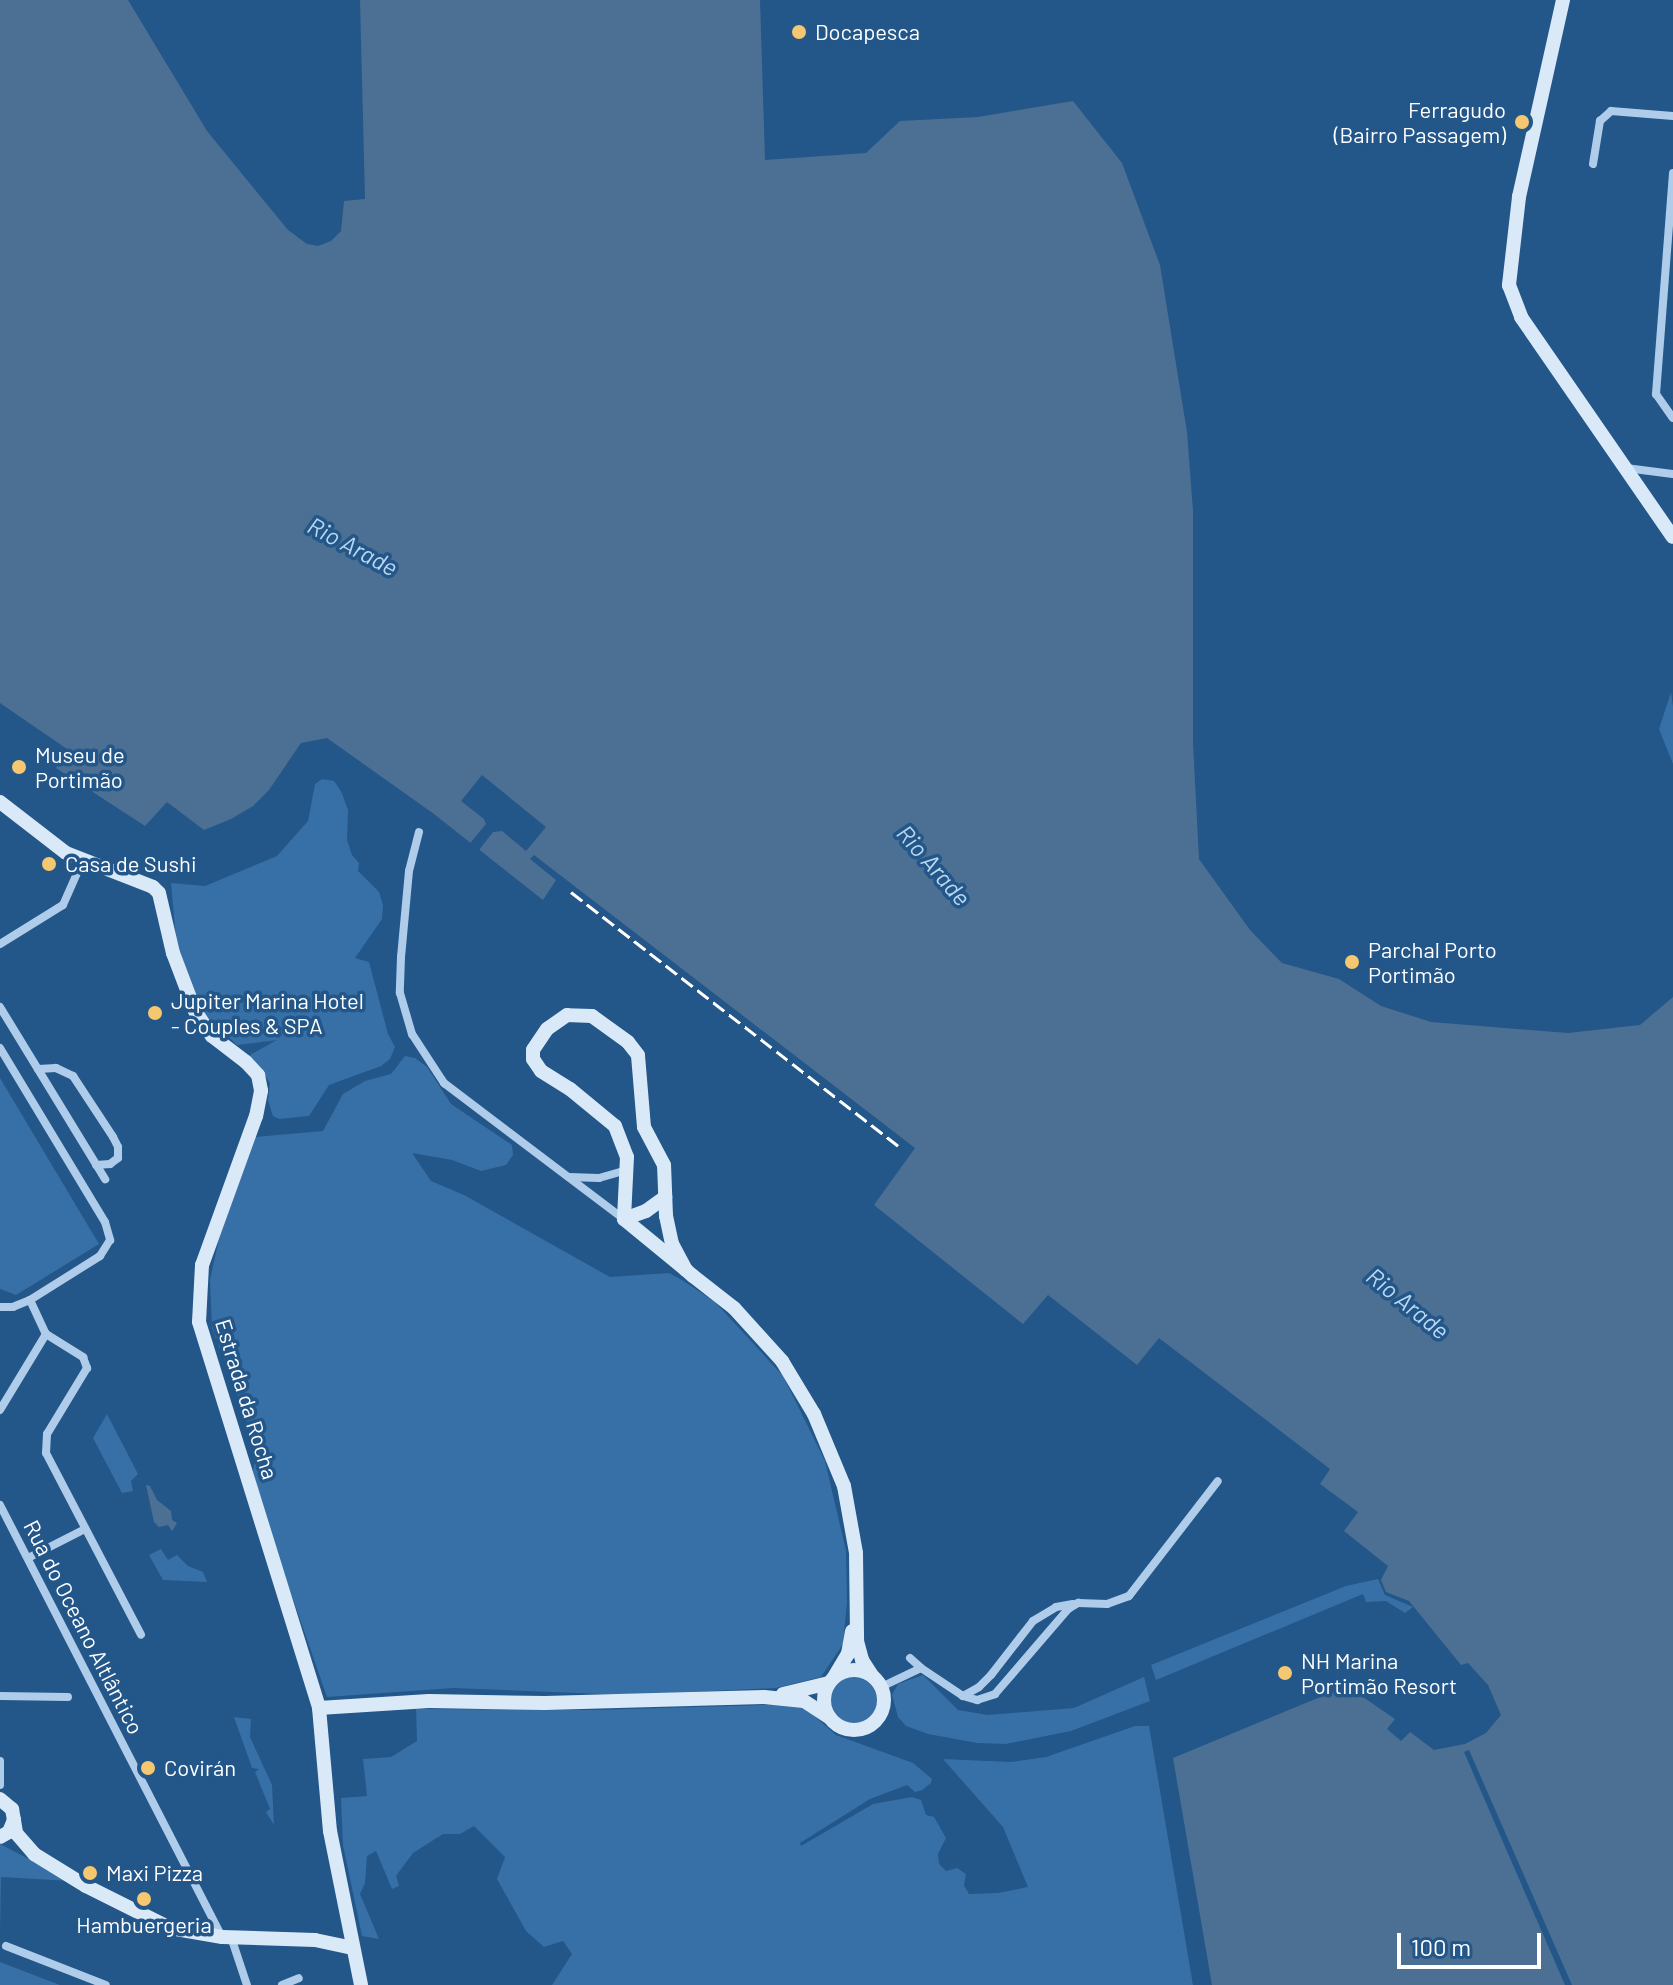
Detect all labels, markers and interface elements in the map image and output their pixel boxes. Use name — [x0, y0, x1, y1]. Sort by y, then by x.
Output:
place label: Docapesca — [815, 19, 920, 45]
marker: Docapesca — [790, 23, 808, 41]
place label: Ferragudo (Bairro Passagem) — [1334, 96, 1506, 148]
marker: Ferragudo (Bairro Passagem) — [1513, 113, 1531, 131]
water label: Rio Arade — [303, 510, 403, 582]
place label: Museu de Portimão — [35, 741, 125, 792]
marker: Museu de Portimão — [10, 758, 28, 776]
water label: Rio Arade — [891, 819, 977, 911]
place label: Casa de Sushi — [65, 851, 196, 877]
marker: Casa de Sushi — [40, 855, 58, 873]
place label: Parchal Porto Portimão — [1368, 936, 1497, 988]
marker: Parchal Porto Portimão — [1343, 953, 1361, 971]
place label: Jupiter Marina Hotel - Couples & SPA — [171, 987, 364, 1038]
marker: Jupiter Marina Hotel - Couples & SPA — [146, 1004, 164, 1022]
water label: Rio Arade — [1361, 1261, 1455, 1345]
street label: Estrada da Rocha — [210, 1316, 284, 1482]
street label: Rua do Oceano Altlântico — [18, 1515, 150, 1739]
place label: NH Marina Portimão Resort — [1301, 1647, 1457, 1698]
marker: NH Marina Portimão Resort — [1276, 1664, 1294, 1682]
place label: Covirán — [164, 1755, 236, 1781]
marker: Covirán — [139, 1759, 157, 1777]
place label: Maxi Pizza — [106, 1860, 203, 1886]
marker: Maxi Pizza — [81, 1864, 99, 1882]
marker: Hambuergeria — [135, 1890, 153, 1908]
place label: Hambuergeria — [76, 1912, 212, 1938]
scale bar — [1401, 1917, 1545, 1967]
text: 100 m — [1411, 1932, 1471, 1961]

